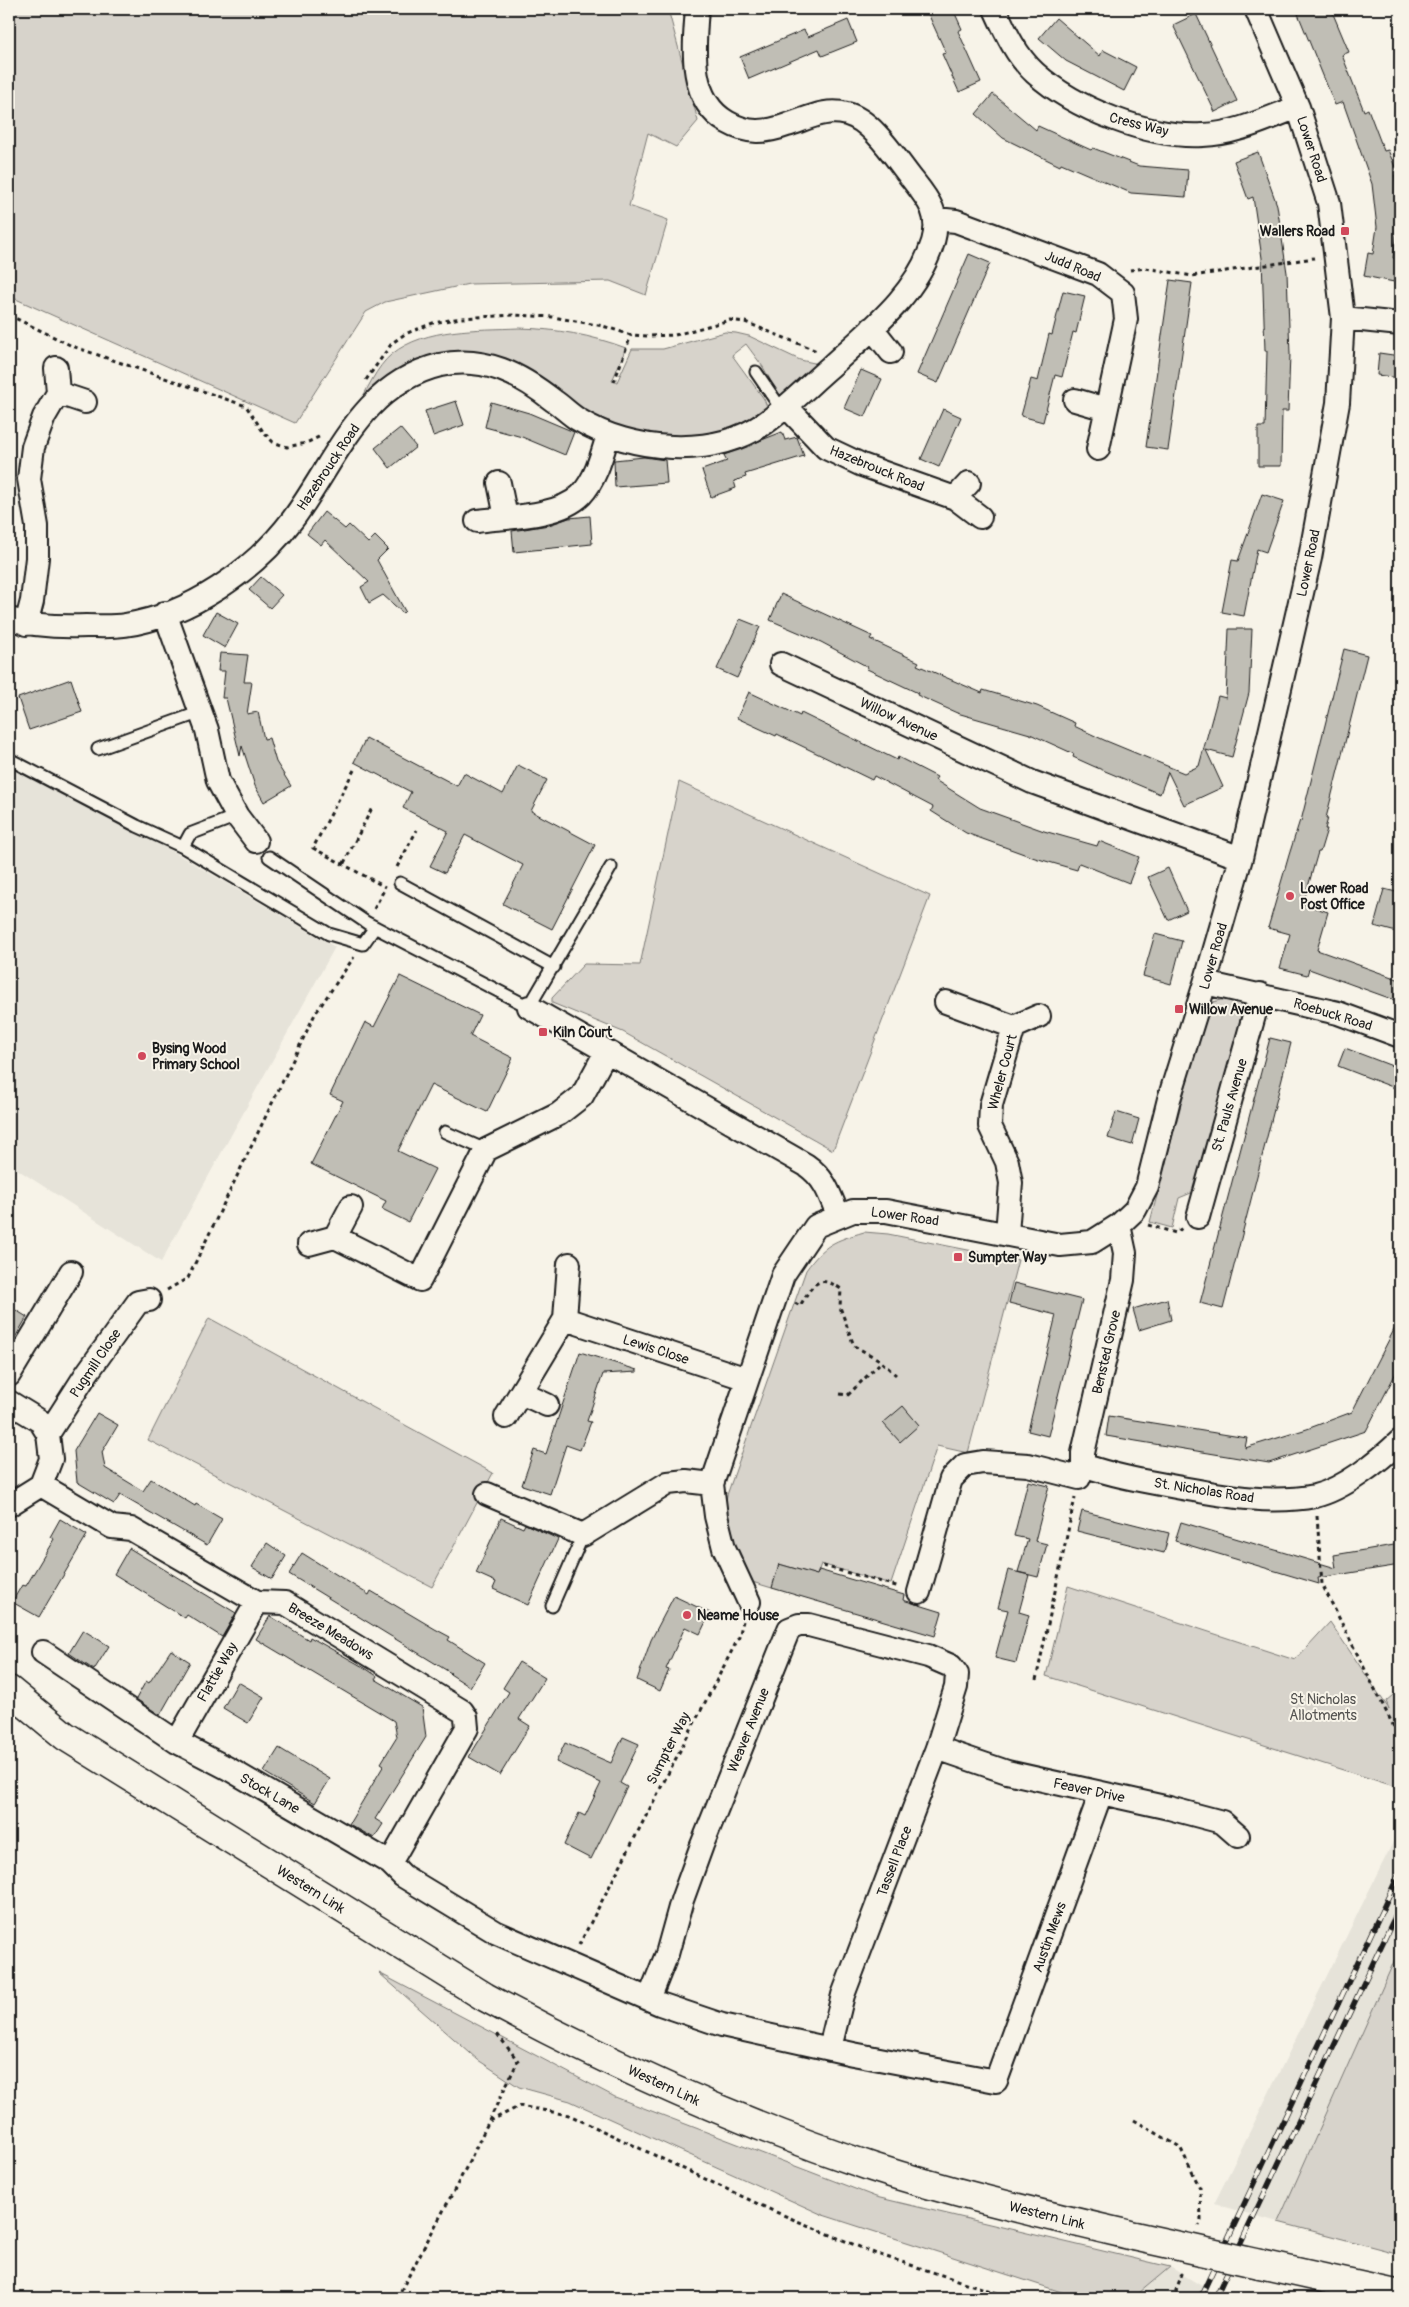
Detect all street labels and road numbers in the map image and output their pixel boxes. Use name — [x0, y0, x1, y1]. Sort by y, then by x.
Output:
street label: Cress Way — [1108, 109, 1170, 140]
street label: Lower Road — [1293, 114, 1330, 185]
street label: Judd Road — [1042, 247, 1104, 286]
street label: Hazebrouck Road — [293, 421, 364, 514]
street label: Hazebrouck Road — [827, 442, 927, 495]
street label: Lower Road — [1293, 528, 1324, 598]
street label: Willow Avenue — [857, 694, 941, 745]
street label: Lower Road — [1196, 921, 1231, 991]
street label: Roebuck Road — [1291, 994, 1374, 1035]
street label: Wheler Court — [984, 1032, 1021, 1112]
street label: St. Pauls Avenue — [1208, 1057, 1251, 1154]
street label: Lower Road — [870, 1203, 940, 1230]
street label: Bensted Grove — [1089, 1308, 1124, 1396]
street label: Pugmill Close — [66, 1326, 125, 1401]
street label: Lewis Close — [621, 1331, 691, 1368]
street label: St. Nicholas Road — [1153, 1474, 1255, 1507]
street label: Breeze Meadows — [285, 1599, 377, 1664]
street label: Flattie Way — [194, 1639, 241, 1705]
street label: Weaver Avenue — [724, 1685, 773, 1775]
street label: Sumpter Way — [643, 1709, 694, 1787]
street label: Stock Lane — [237, 1770, 303, 1817]
street label: Feaver Drive — [1052, 1775, 1126, 1806]
street label: Tassell Place — [873, 1823, 916, 1899]
street label: Western Link — [273, 1862, 348, 1917]
street label: Austin Mews — [1029, 1899, 1070, 1975]
street label: Western Link — [625, 2061, 703, 2110]
street label: Western Link — [1007, 2198, 1087, 2233]

